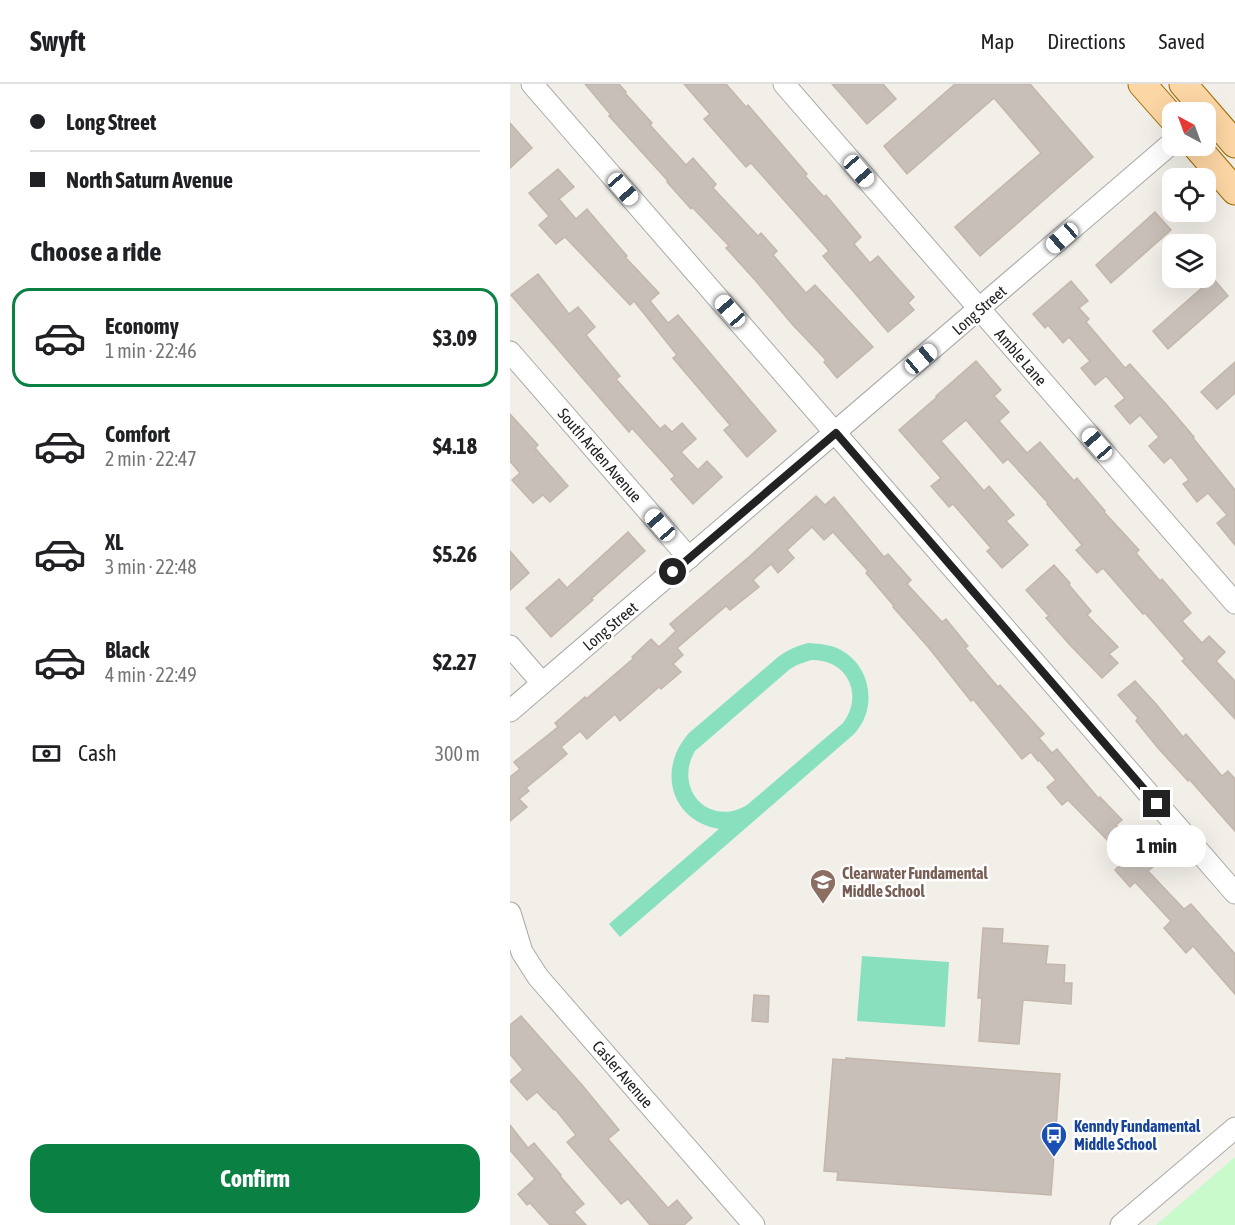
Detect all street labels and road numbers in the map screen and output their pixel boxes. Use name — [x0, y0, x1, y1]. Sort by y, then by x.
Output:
street label: Long Street — [948, 281, 1011, 339]
street label: Amble Lane — [992, 325, 1050, 389]
street label: South Arden Avenue — [554, 404, 646, 506]
street label: Long Street — [579, 598, 642, 655]
street label: Casler Avenue — [589, 1037, 657, 1111]

